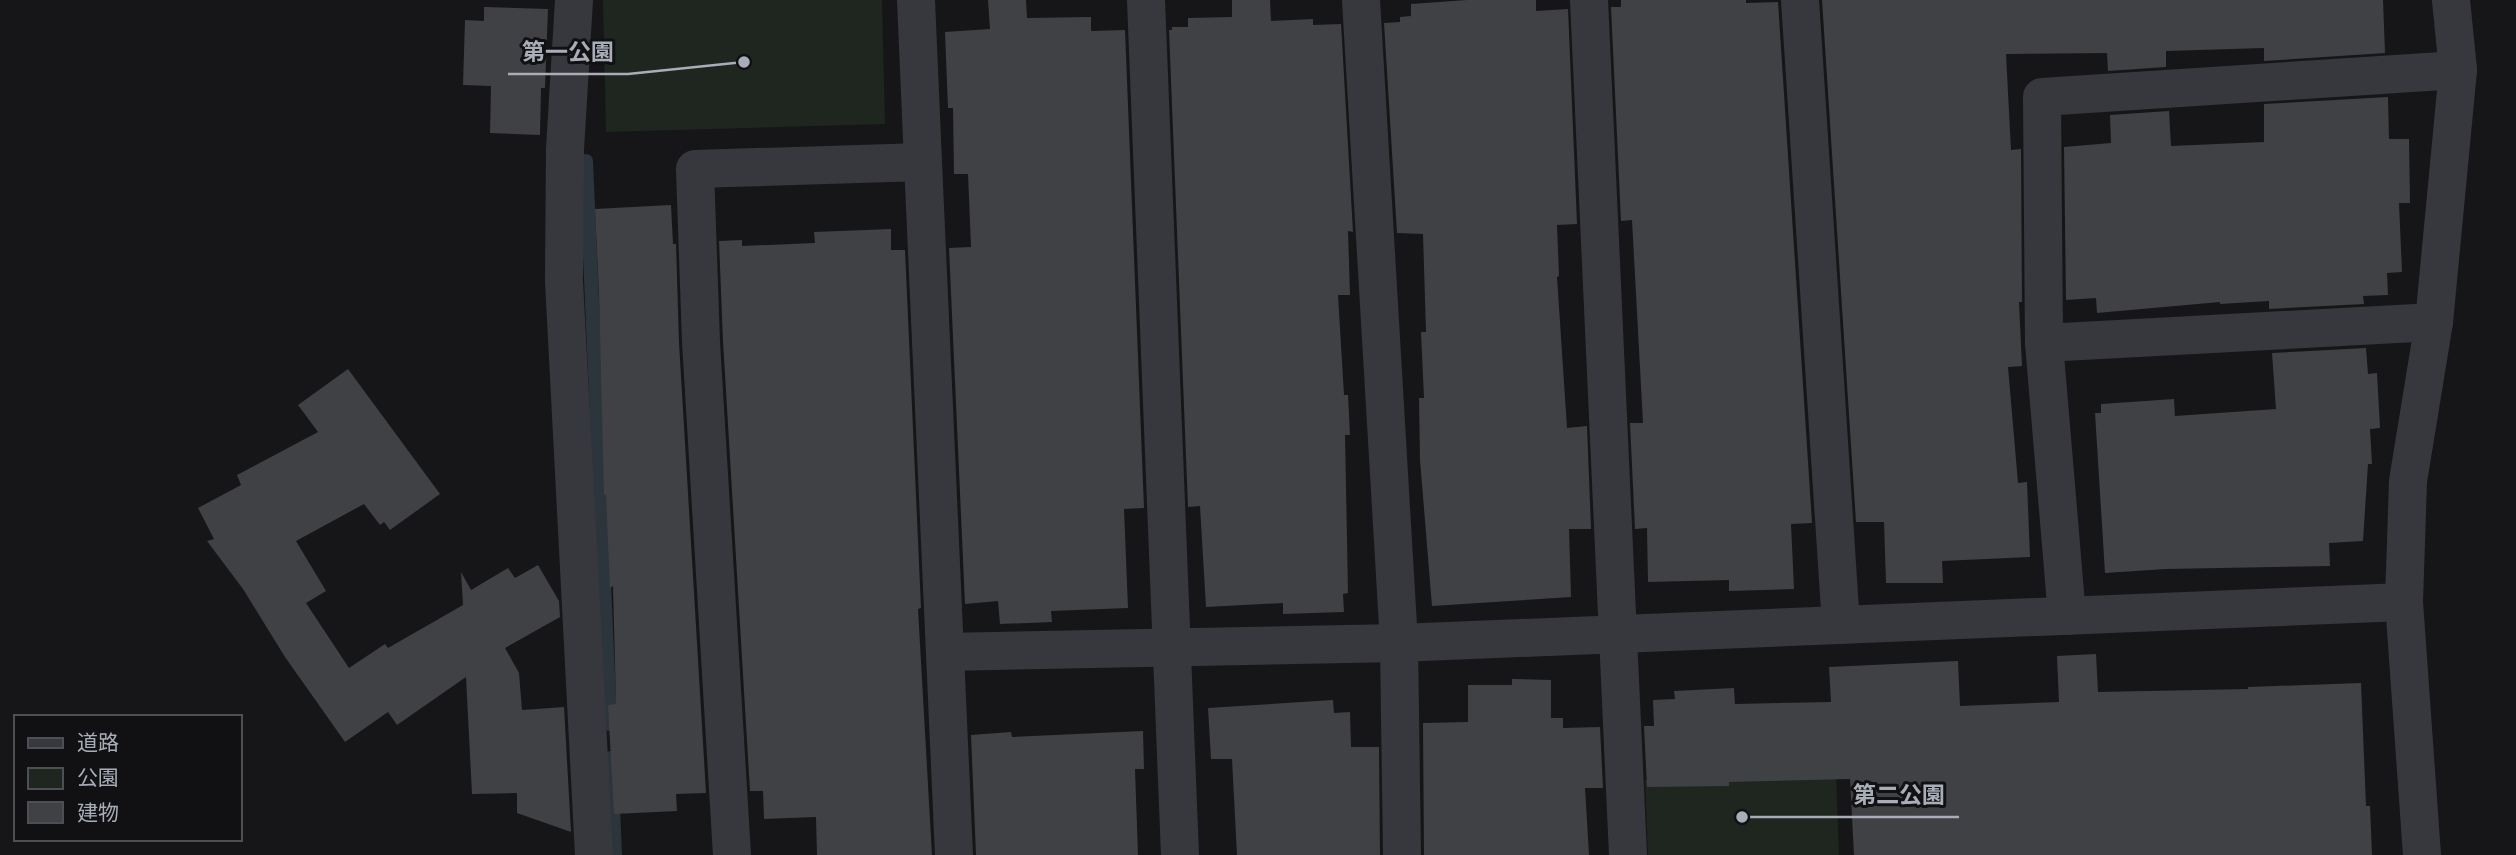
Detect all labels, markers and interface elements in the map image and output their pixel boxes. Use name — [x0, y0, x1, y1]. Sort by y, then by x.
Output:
callout: 第一公園 — [508, 30, 628, 74]
text: 第一公園 — [522, 38, 614, 66]
legend — [14, 715, 242, 841]
text: 道路 — [77, 730, 119, 756]
text: 公園 — [77, 765, 119, 791]
callout: 第二公園 — [1839, 773, 1959, 817]
text: 第二公園 — [1853, 781, 1945, 809]
text: 建物 — [77, 800, 119, 826]

